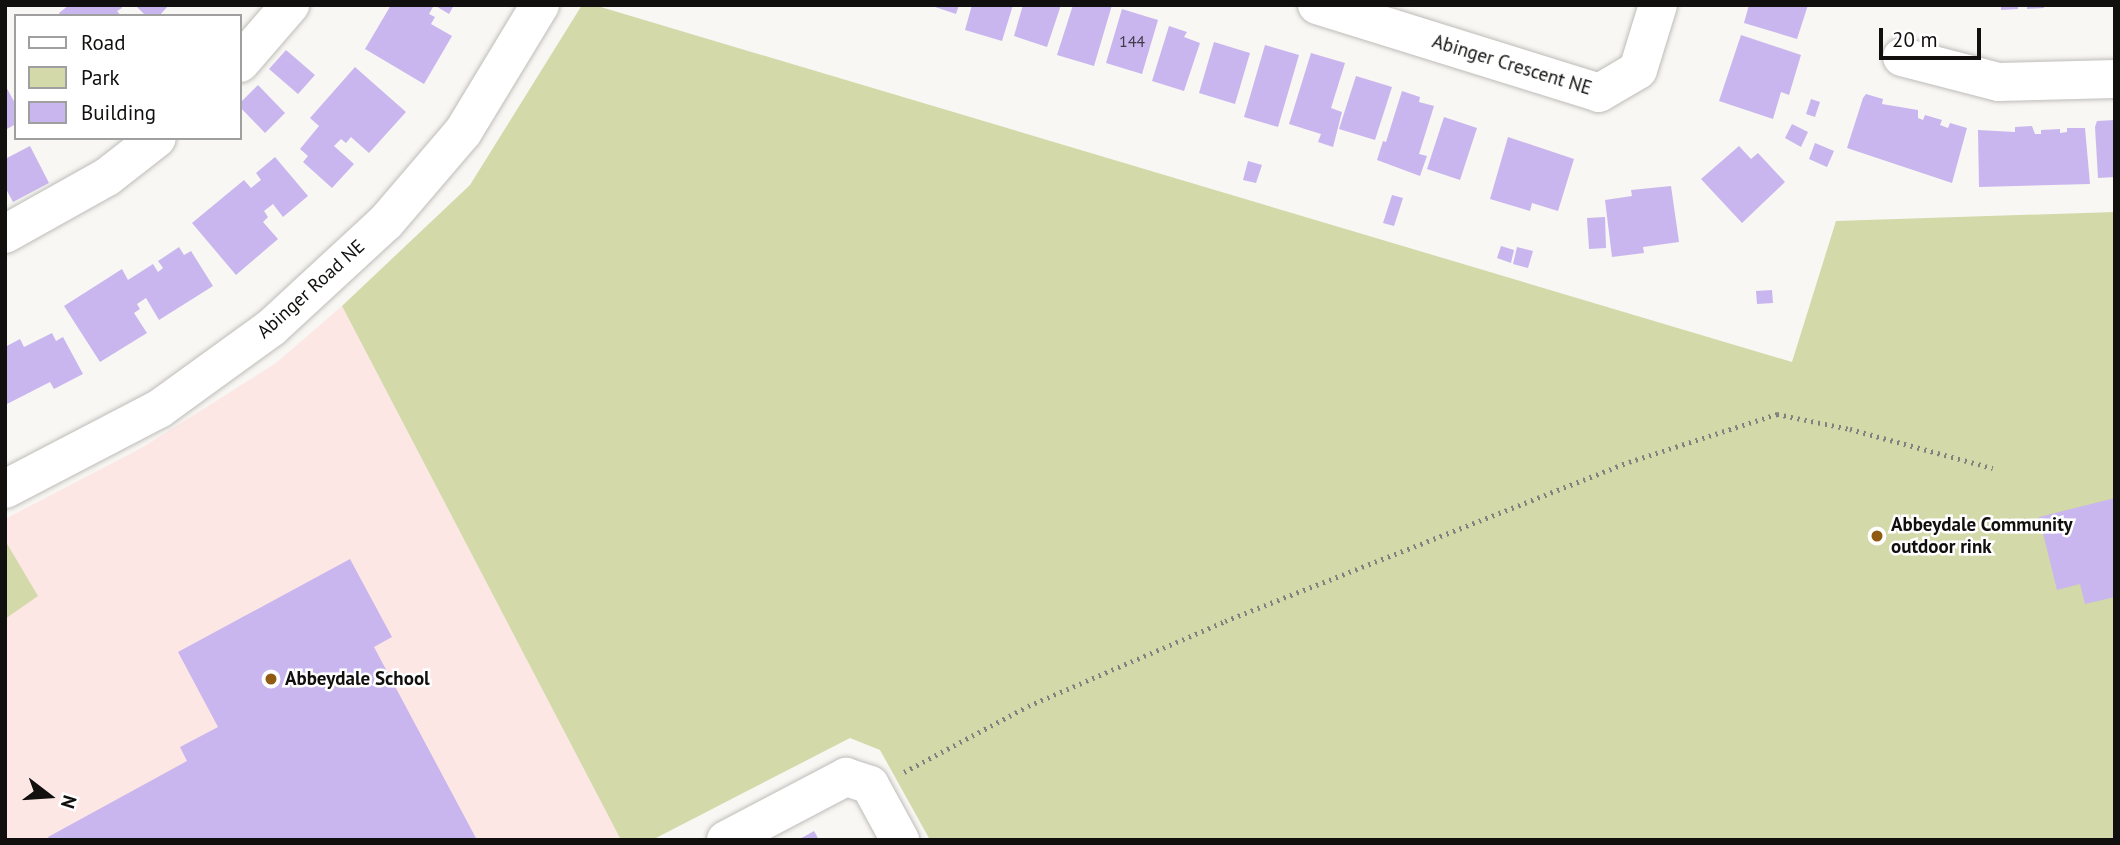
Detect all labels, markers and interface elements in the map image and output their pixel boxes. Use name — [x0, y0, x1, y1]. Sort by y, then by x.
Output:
legend — [14, 14, 242, 140]
scale bar — [1882, 14, 1983, 58]
text: 20 m — [1892, 26, 1938, 53]
text: Road — [81, 29, 125, 56]
street label: Abinger Crescent NE — [1430, 30, 1594, 100]
house number: 144 — [1119, 31, 1145, 51]
text: Park — [81, 64, 120, 91]
text: Building — [81, 99, 156, 126]
street label: Abinger Road NE — [253, 235, 369, 343]
place label: Abbeydale Community outdoor rink — [1891, 514, 2073, 558]
marker: Abbeydale Community outdoor rink — [1869, 528, 1885, 544]
place label: Abbeydale School — [285, 668, 430, 690]
marker: Abbeydale School — [263, 671, 279, 687]
north arrow — [14, 761, 84, 831]
text: N — [56, 793, 82, 812]

